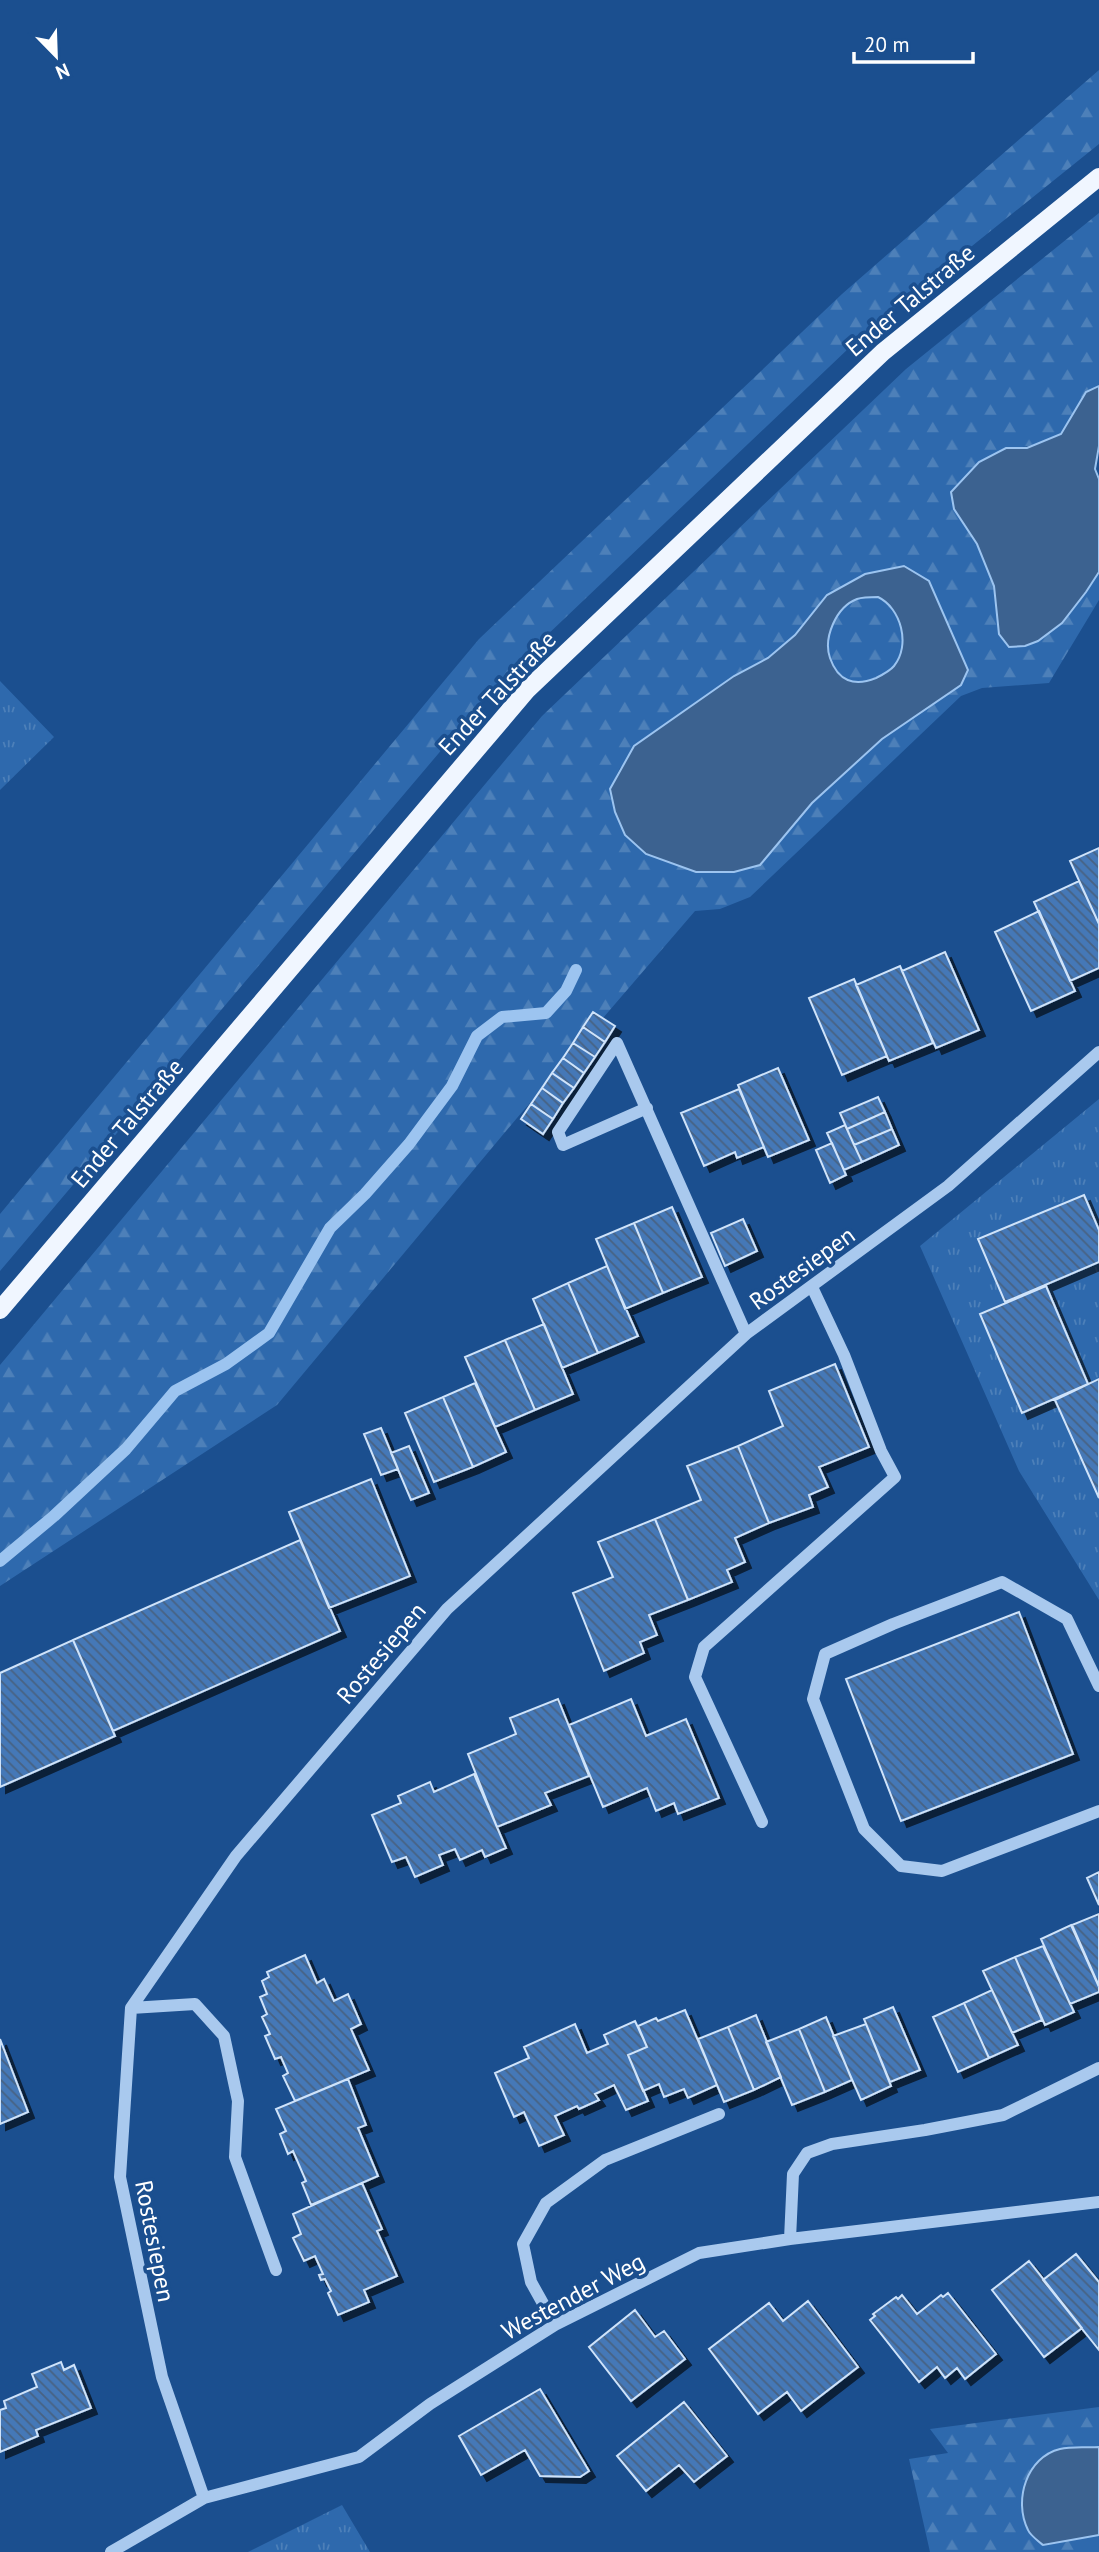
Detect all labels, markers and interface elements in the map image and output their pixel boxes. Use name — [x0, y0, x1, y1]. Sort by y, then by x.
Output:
north arrow — [21, 21, 91, 91]
scale bar — [854, 21, 973, 65]
text: 20 m — [864, 31, 910, 58]
text: N — [52, 58, 73, 85]
street label: Ender Talstraße — [839, 237, 981, 363]
street label: Ender Talstraße — [431, 624, 563, 762]
street label: Ender Talstraße — [64, 1052, 190, 1194]
street label: Rostesiepen — [743, 1219, 861, 1317]
street label: Rostesiepen — [330, 1596, 432, 1710]
street label: Rostesiepen — [128, 2178, 182, 2304]
street label: Westender Weg — [496, 2245, 650, 2347]

